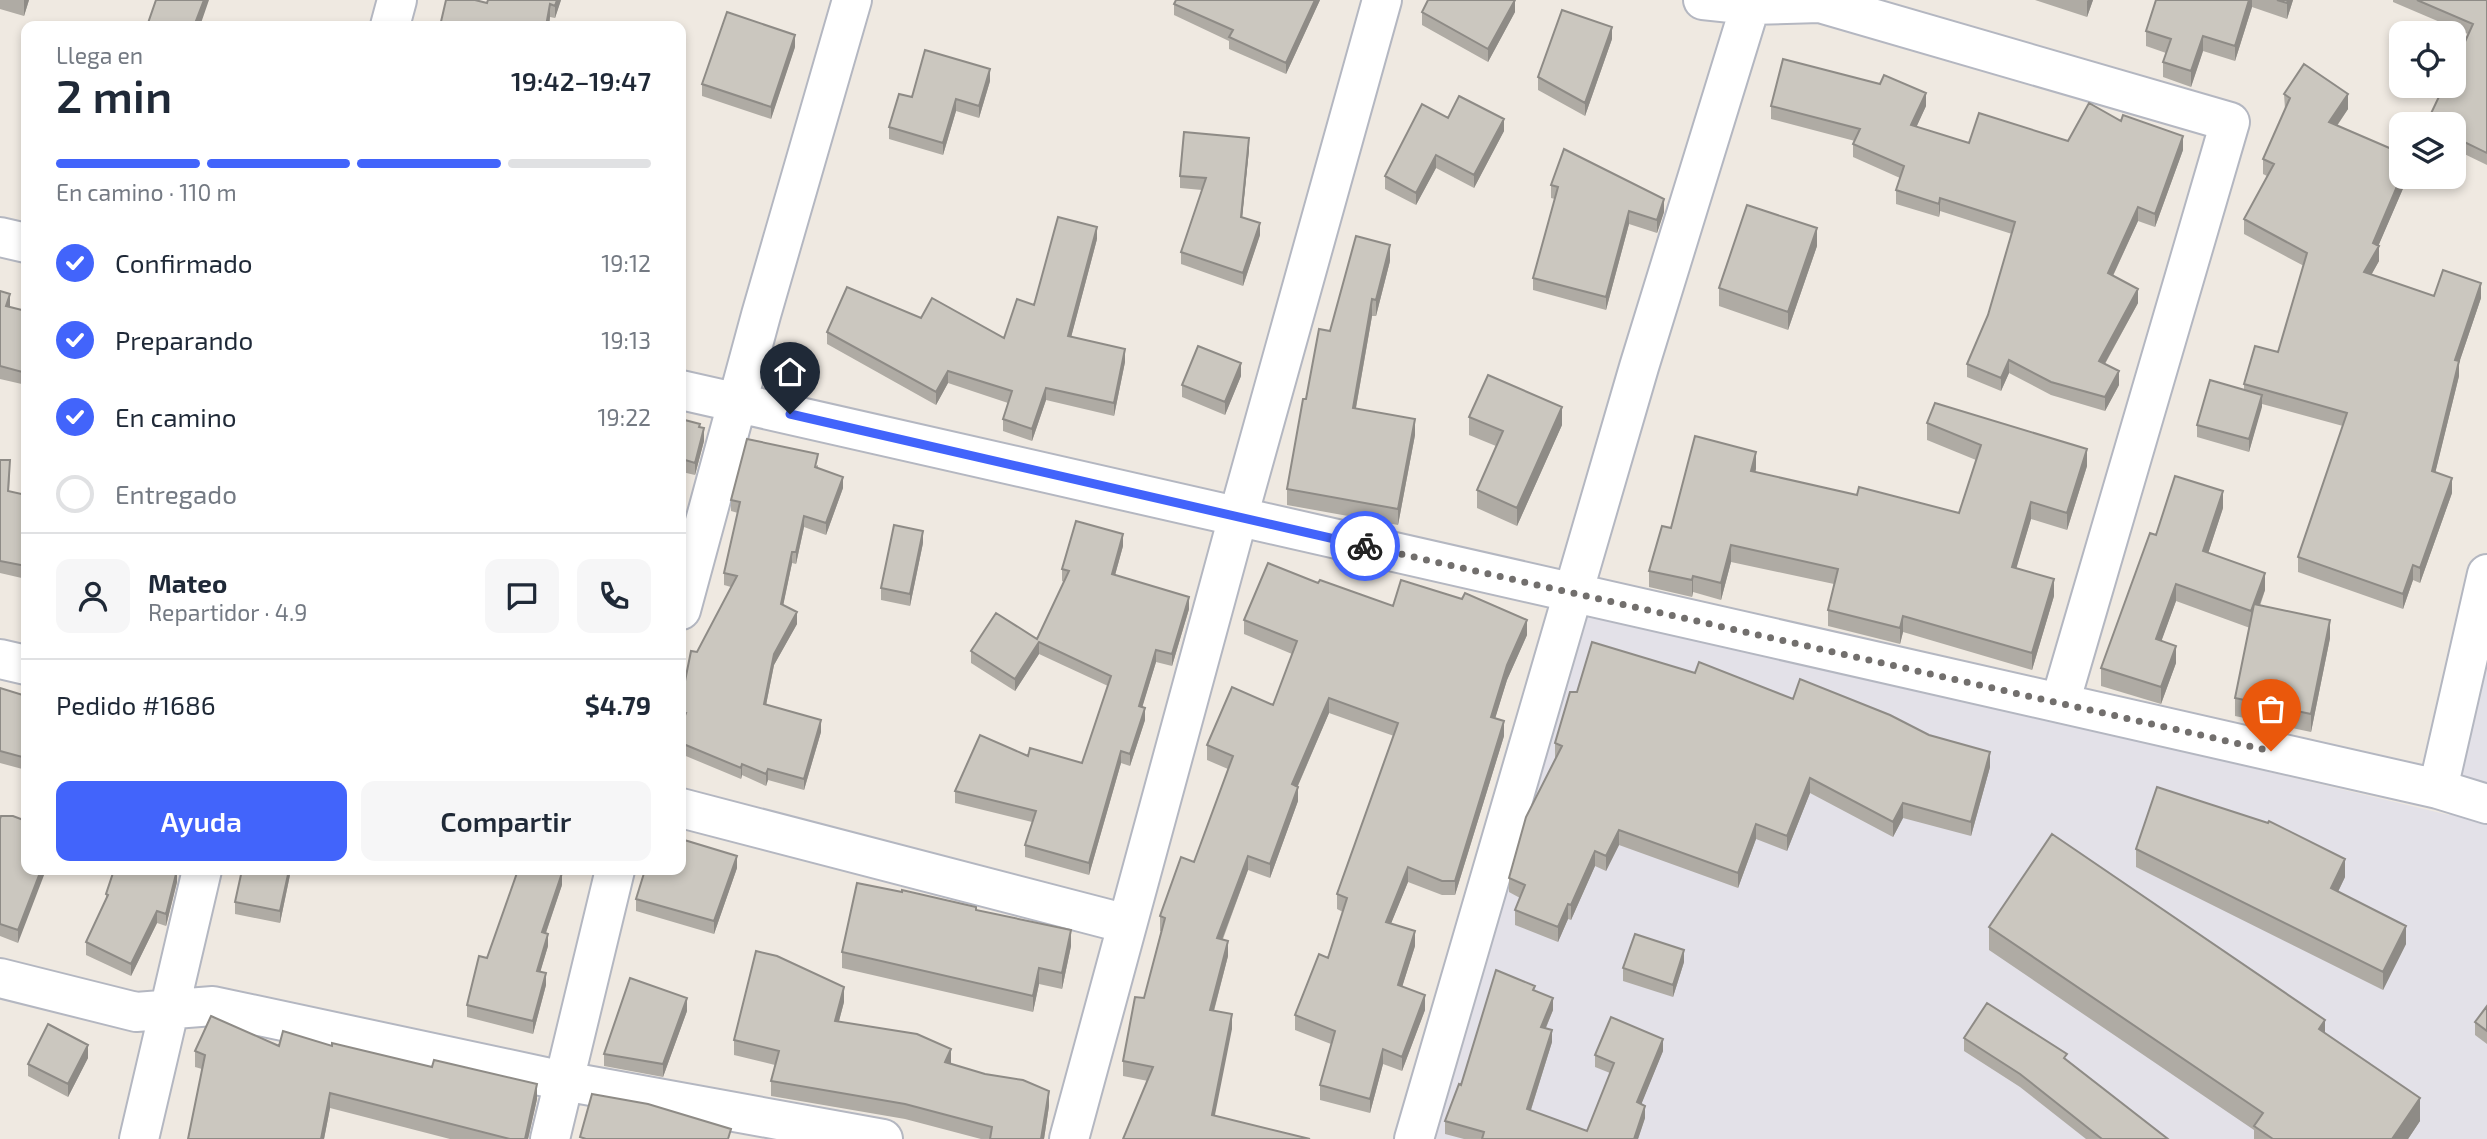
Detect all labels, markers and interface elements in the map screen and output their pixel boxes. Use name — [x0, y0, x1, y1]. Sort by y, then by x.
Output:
map controls — [2389, 21, 2466, 189]
button: locate — [2389, 21, 2466, 98]
text: Llega en — [56, 41, 143, 69]
text: 19:42–19:47 — [511, 65, 651, 96]
text: 2 min — [56, 67, 172, 122]
button: layers — [2389, 112, 2466, 189]
text: En camino · 110 m — [56, 178, 237, 206]
icon: check — [56, 244, 94, 282]
text: Confirmado — [115, 247, 253, 278]
text: 19:12 — [601, 249, 651, 277]
icon: check — [56, 321, 94, 359]
text: Preparando — [115, 324, 253, 355]
text: 19:13 — [601, 326, 651, 354]
pin — [760, 342, 820, 414]
icon: home — [771, 353, 809, 391]
icon: check — [56, 398, 94, 436]
text: En camino — [115, 401, 237, 432]
text: 19:22 — [597, 403, 651, 431]
text: Entregado — [115, 478, 237, 509]
courier — [1330, 511, 1400, 581]
icon: bike — [1346, 527, 1384, 565]
button: person — [56, 559, 130, 633]
button: chat — [485, 559, 559, 633]
button: phone — [577, 559, 651, 633]
text: Mateo — [148, 567, 227, 598]
text: Repartidor · 4.9 — [148, 598, 307, 626]
pin — [2241, 679, 2301, 751]
text: Pedido #1686 — [56, 689, 216, 720]
text: $4.79 — [585, 689, 651, 720]
icon: bag — [2252, 690, 2290, 728]
button: Ayuda — [56, 781, 347, 861]
button: Compartir — [361, 781, 651, 861]

